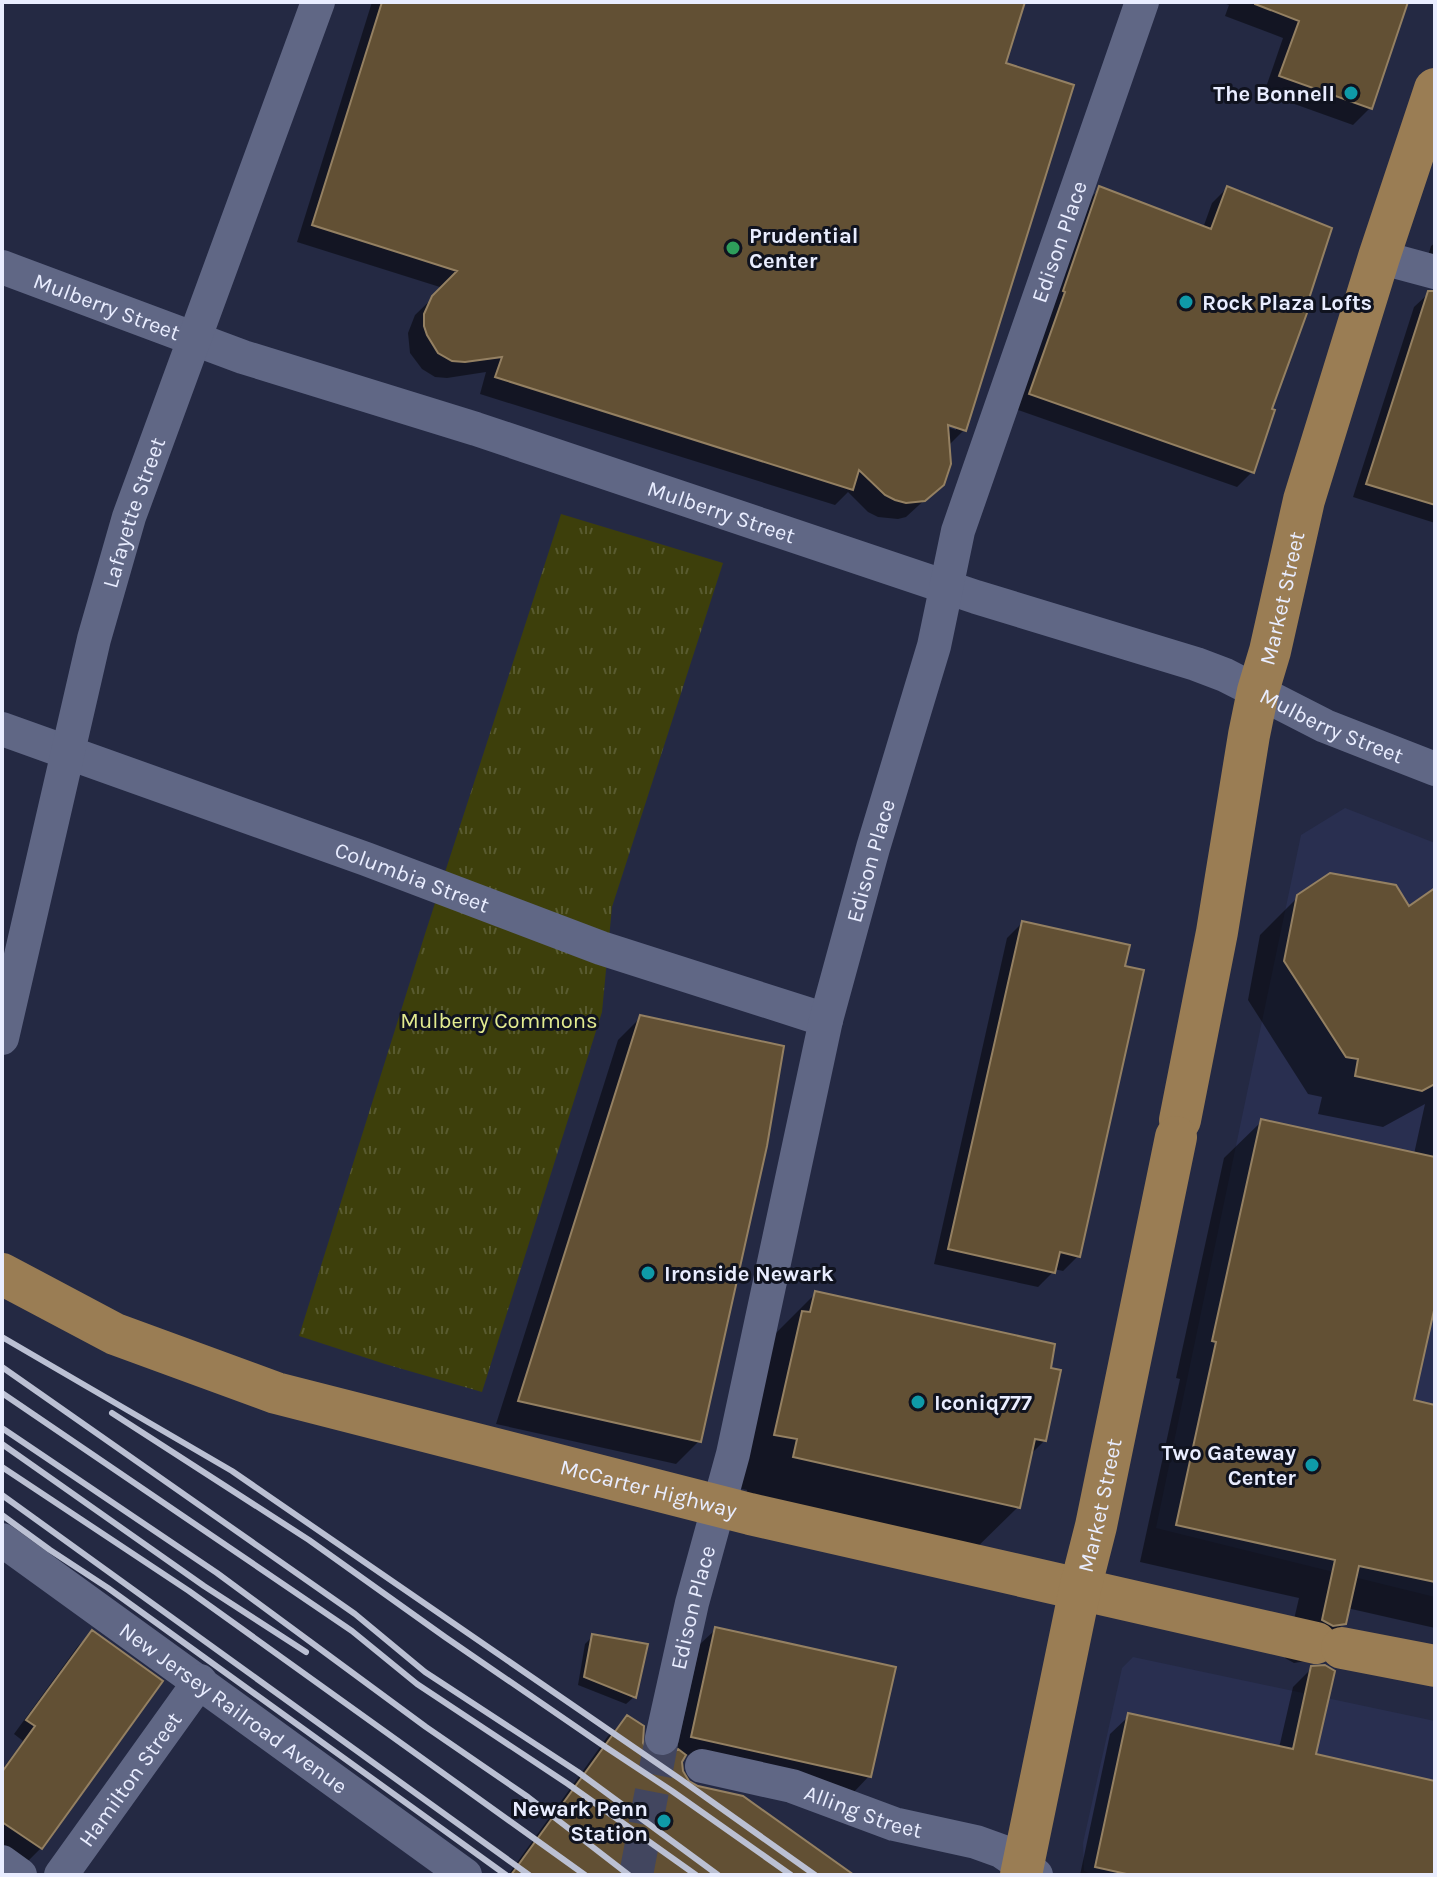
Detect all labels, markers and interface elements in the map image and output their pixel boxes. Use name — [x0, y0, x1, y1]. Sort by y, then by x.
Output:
place label: The Bonnell — [1213, 81, 1335, 107]
marker: The Bonnell — [1342, 84, 1360, 102]
street label: Edison Place — [1026, 177, 1093, 306]
place label: Prudential Center — [749, 223, 859, 274]
marker: Prudential Center — [724, 239, 742, 257]
street label: Mulberry Street — [30, 268, 183, 346]
place label: Rock Plaza Lofts — [1202, 290, 1372, 316]
marker: Rock Plaza Lofts — [1177, 293, 1195, 311]
street label: Lafayette Street — [97, 434, 171, 591]
street label: Mulberry Street — [644, 475, 798, 549]
street label: Market Street — [1254, 529, 1311, 668]
street label: Mulberry Street — [1255, 683, 1407, 769]
street label: Edison Place — [841, 796, 901, 926]
street label: Columbia Street — [331, 837, 493, 918]
park label: Mulberry Commons — [400, 1008, 598, 1034]
place label: Ironside Newark — [664, 1261, 834, 1287]
marker: Ironside Newark — [639, 1264, 657, 1282]
place label: Iconiq777 — [934, 1390, 1032, 1416]
marker: Iconiq777 — [909, 1393, 927, 1411]
street label: Market Street — [1073, 1436, 1128, 1575]
place label: Two Gateway Center — [1161, 1440, 1296, 1491]
street label: McCarter Highway — [557, 1454, 740, 1524]
marker: Two Gateway Center — [1303, 1456, 1321, 1474]
street label: Edison Place — [666, 1543, 721, 1672]
street label: New Jersey Railroad Avenue — [114, 1617, 352, 1800]
street label: Hamilton Street — [74, 1707, 188, 1852]
street label: Alling Street — [801, 1780, 924, 1844]
place label: Newark Penn Station — [512, 1796, 648, 1847]
marker: Newark Penn Station — [655, 1812, 673, 1830]

